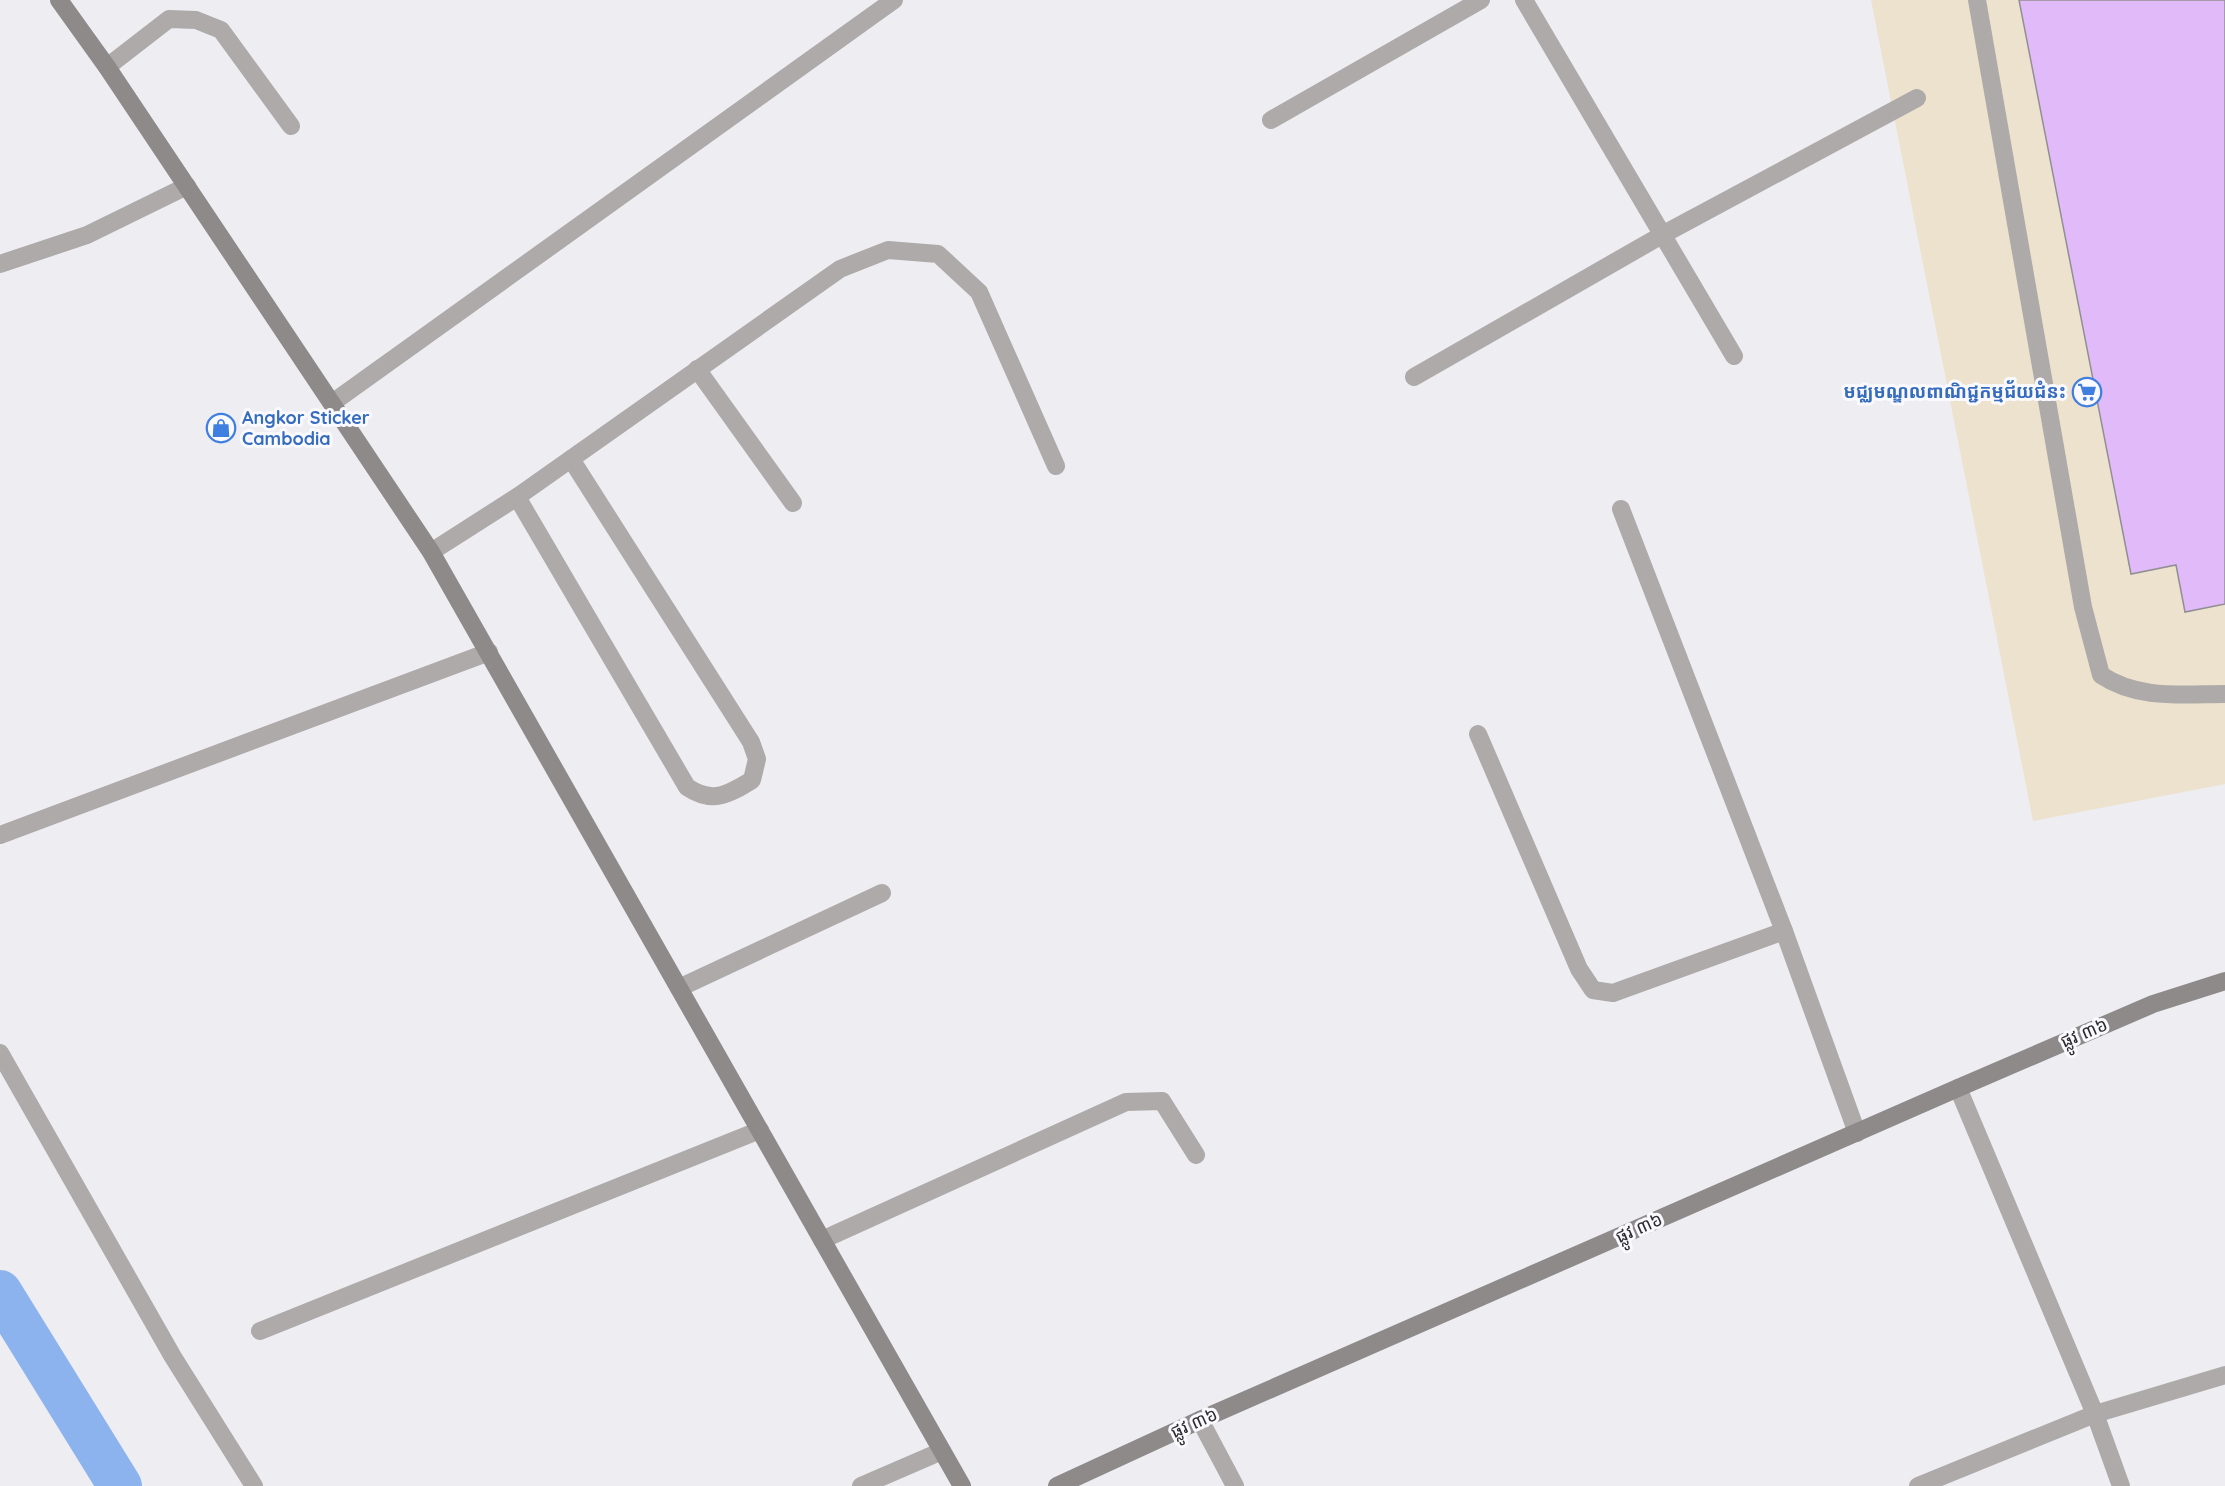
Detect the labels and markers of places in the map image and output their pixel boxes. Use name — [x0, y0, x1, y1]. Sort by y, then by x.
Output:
supermarket icon: មជ្ឈមណ្ឌលពាណិជ្ជកម្មជ័យជំនះ — [2071, 376, 2103, 408]
place label: មជ្ឈមណ្ឌលពាណិជ្ជកម្មជ័យជំនះ — [1844, 380, 2066, 403]
place label: Angkor Sticker Cambodia — [242, 406, 370, 450]
shop icon: Angkor Sticker Cambodia — [205, 412, 237, 444]

